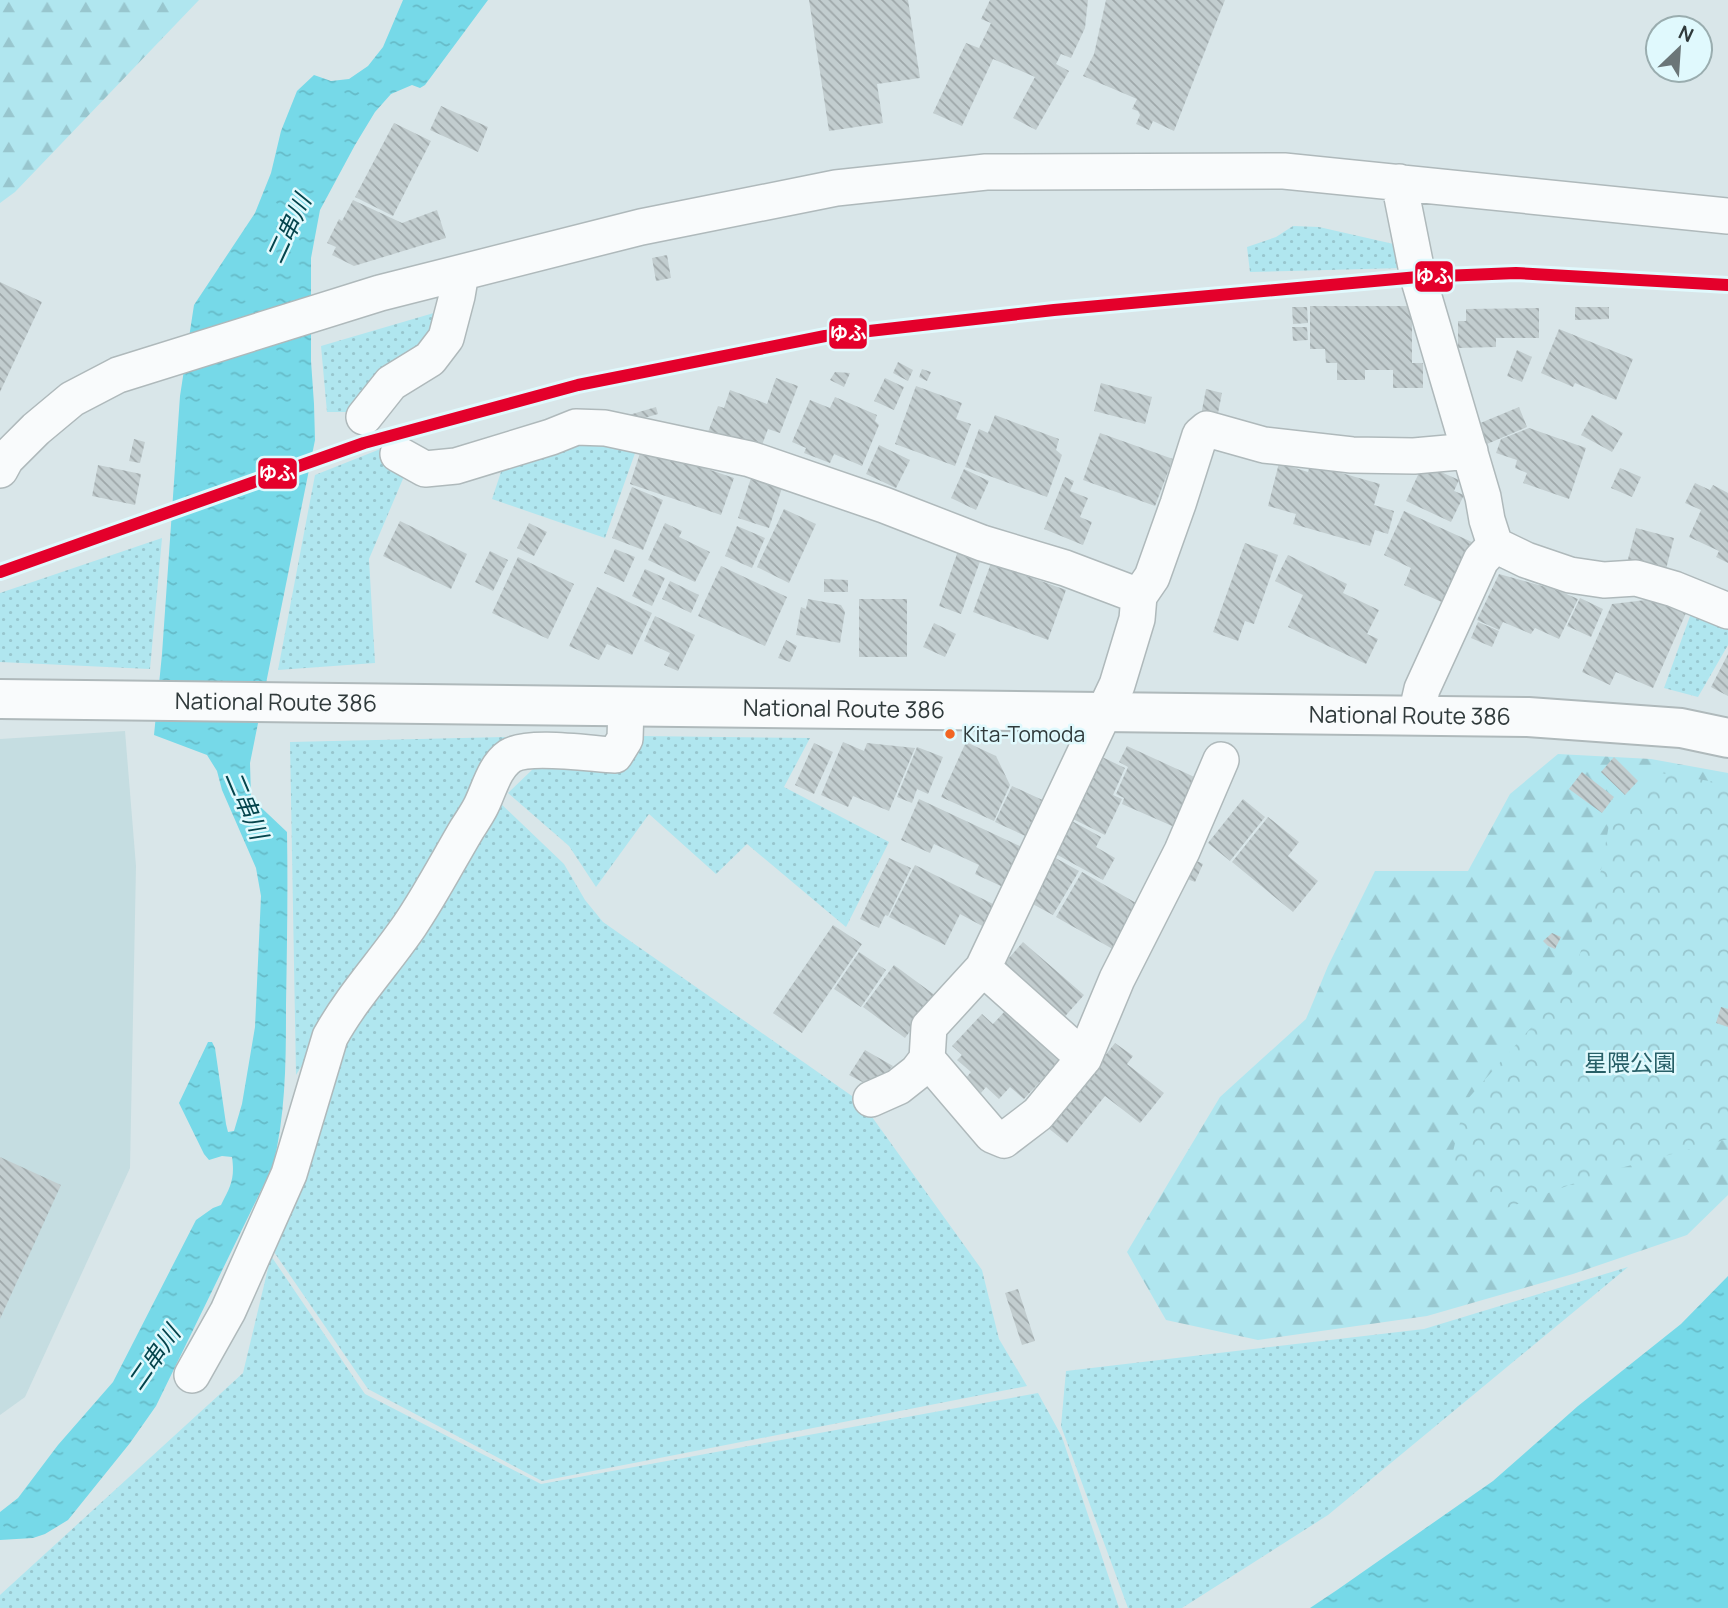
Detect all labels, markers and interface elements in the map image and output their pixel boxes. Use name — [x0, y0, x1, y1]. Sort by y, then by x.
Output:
north arrow — [1644, 14, 1714, 84]
text: N — [1675, 19, 1698, 48]
water label: 二串川 — [257, 186, 319, 268]
line badge: ゆふ — [1414, 260, 1454, 293]
text: ゆふ — [1415, 263, 1453, 289]
line badge: ゆふ — [828, 317, 868, 350]
text: ゆふ — [829, 320, 867, 346]
line badge: ゆふ — [257, 457, 298, 490]
text: ゆふ — [258, 460, 296, 486]
street label: National Route 386 — [175, 684, 377, 718]
street label: National Route 386 — [743, 691, 945, 725]
street label: National Route 386 — [1309, 697, 1511, 732]
place label: Kita-Tomoda — [963, 720, 1085, 748]
marker: Kita-Tomoda — [943, 727, 957, 741]
water label: 二串川 — [218, 765, 278, 847]
park label: 星隈公園 — [1584, 1046, 1676, 1078]
water label: 二串川 — [119, 1316, 189, 1396]

